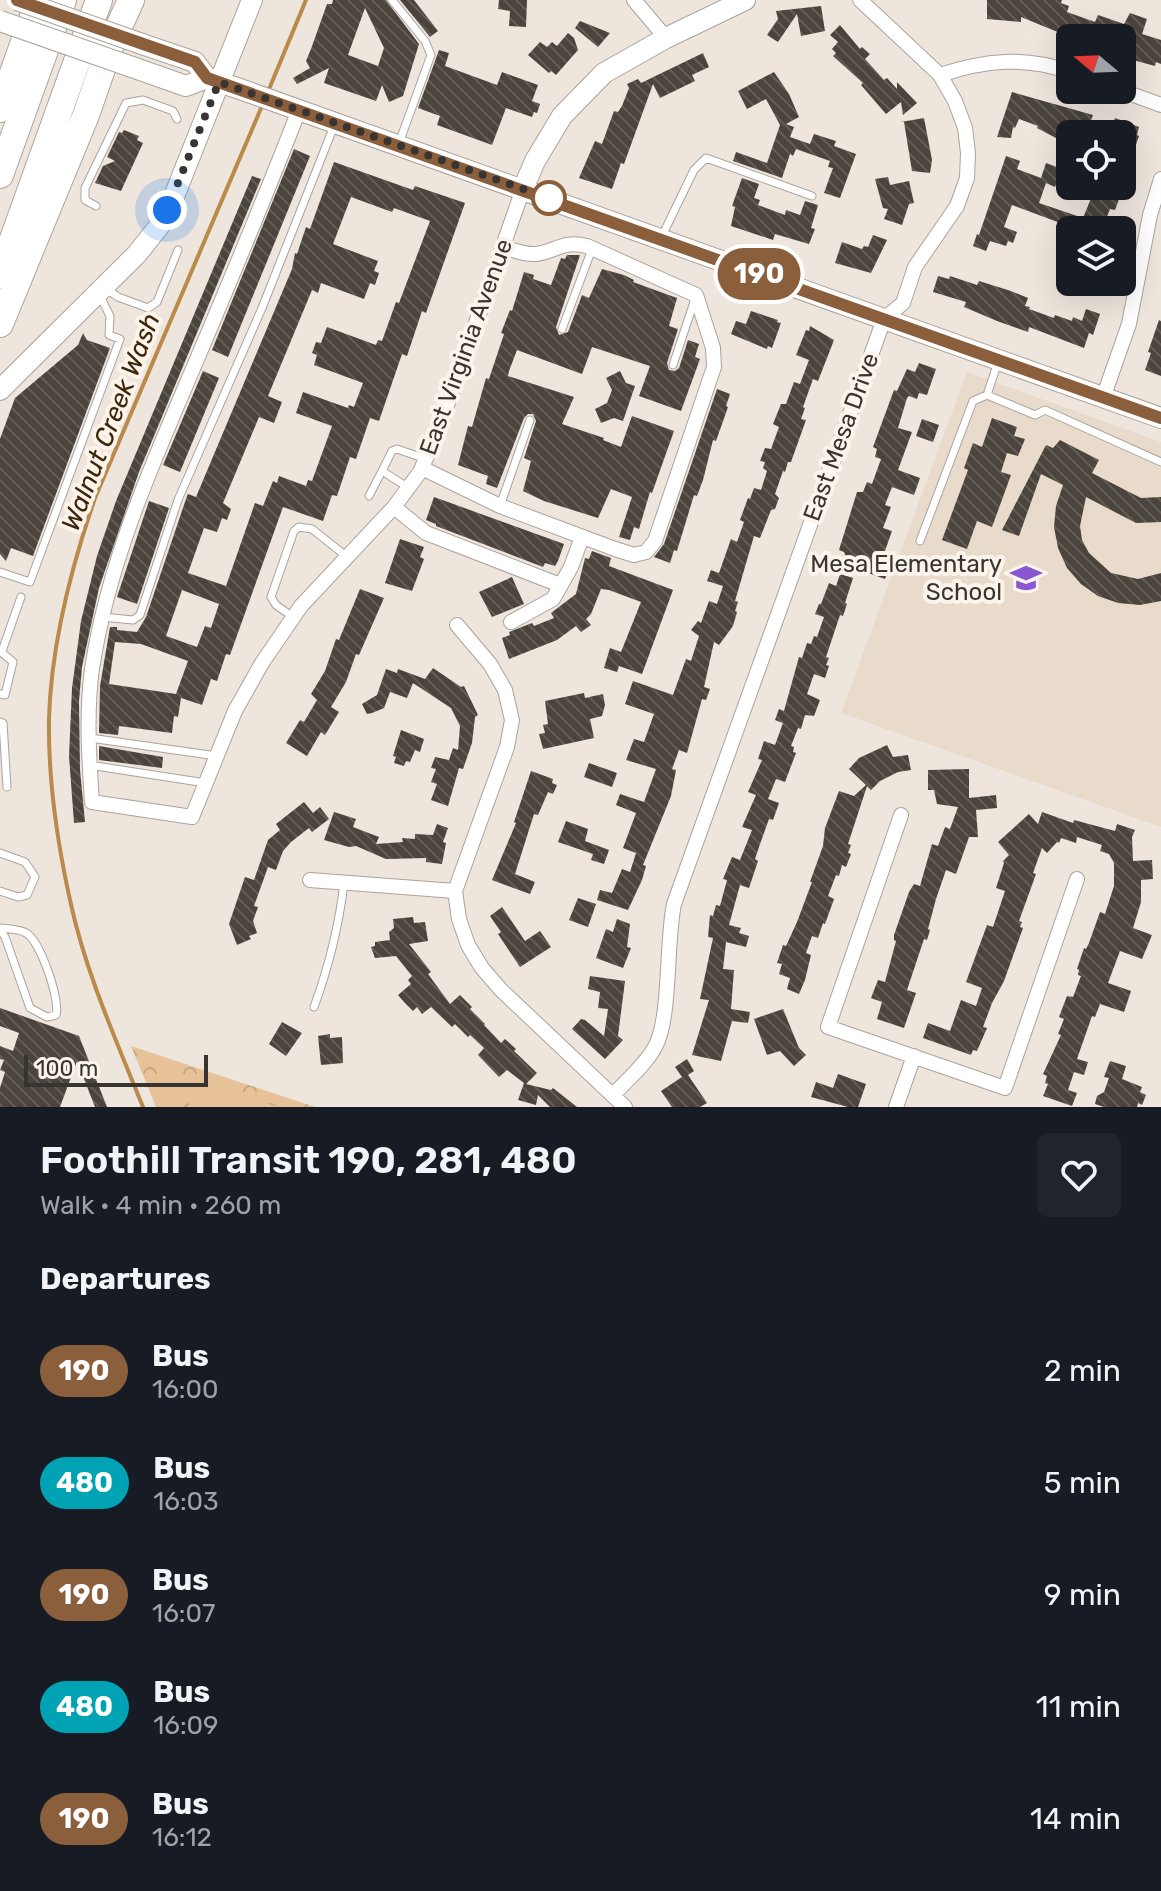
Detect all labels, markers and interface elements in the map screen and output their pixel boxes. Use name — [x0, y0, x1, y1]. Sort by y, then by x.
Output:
north arrow — [1056, 24, 1136, 104]
map controls — [1056, 24, 1136, 296]
button: locate — [1056, 120, 1136, 200]
unlabelled marker — [532, 181, 566, 215]
your location — [147, 190, 187, 230]
button: layers — [1056, 216, 1136, 296]
street label: East Virginia Avenue — [414, 235, 518, 459]
line badge: 190 — [713, 248, 805, 300]
text: 190 — [734, 257, 784, 290]
water label: Walnut Creek Wash — [55, 309, 167, 535]
street label: East Mesa Drive — [798, 349, 884, 525]
place label: Mesa Elementary School — [810, 550, 1002, 606]
school or university icon: Mesa Elementary School — [1009, 561, 1043, 595]
scale bar — [24, 1051, 208, 1087]
text: 100 m — [36, 1055, 98, 1082]
button: heart — [1037, 1133, 1121, 1217]
text: Foothill Transit 190, 281, 480 — [40, 1137, 577, 1183]
text: Walk · 4 min · 260 m — [40, 1190, 281, 1221]
text: Departures — [40, 1261, 211, 1297]
text: Bus — [152, 1338, 209, 1374]
text: 2 min — [1044, 1353, 1121, 1389]
text: 190 — [59, 1354, 109, 1387]
text: 16:00 — [152, 1374, 218, 1405]
text: Bus — [153, 1450, 210, 1486]
text: 5 min — [1044, 1465, 1121, 1501]
text: 480 — [56, 1466, 113, 1499]
text: 16:03 — [153, 1486, 219, 1517]
text: Bus — [152, 1562, 209, 1598]
text: 9 min — [1044, 1577, 1121, 1613]
text: 190 — [59, 1578, 109, 1611]
text: 16:07 — [152, 1598, 215, 1629]
text: Bus — [153, 1674, 210, 1710]
text: 11 min — [1036, 1689, 1121, 1725]
text: 480 — [56, 1690, 113, 1723]
text: 16:09 — [153, 1710, 219, 1741]
text: Bus — [152, 1786, 209, 1822]
text: 14 min — [1030, 1801, 1121, 1837]
text: 190 — [59, 1802, 109, 1835]
text: 16:12 — [152, 1822, 212, 1853]

